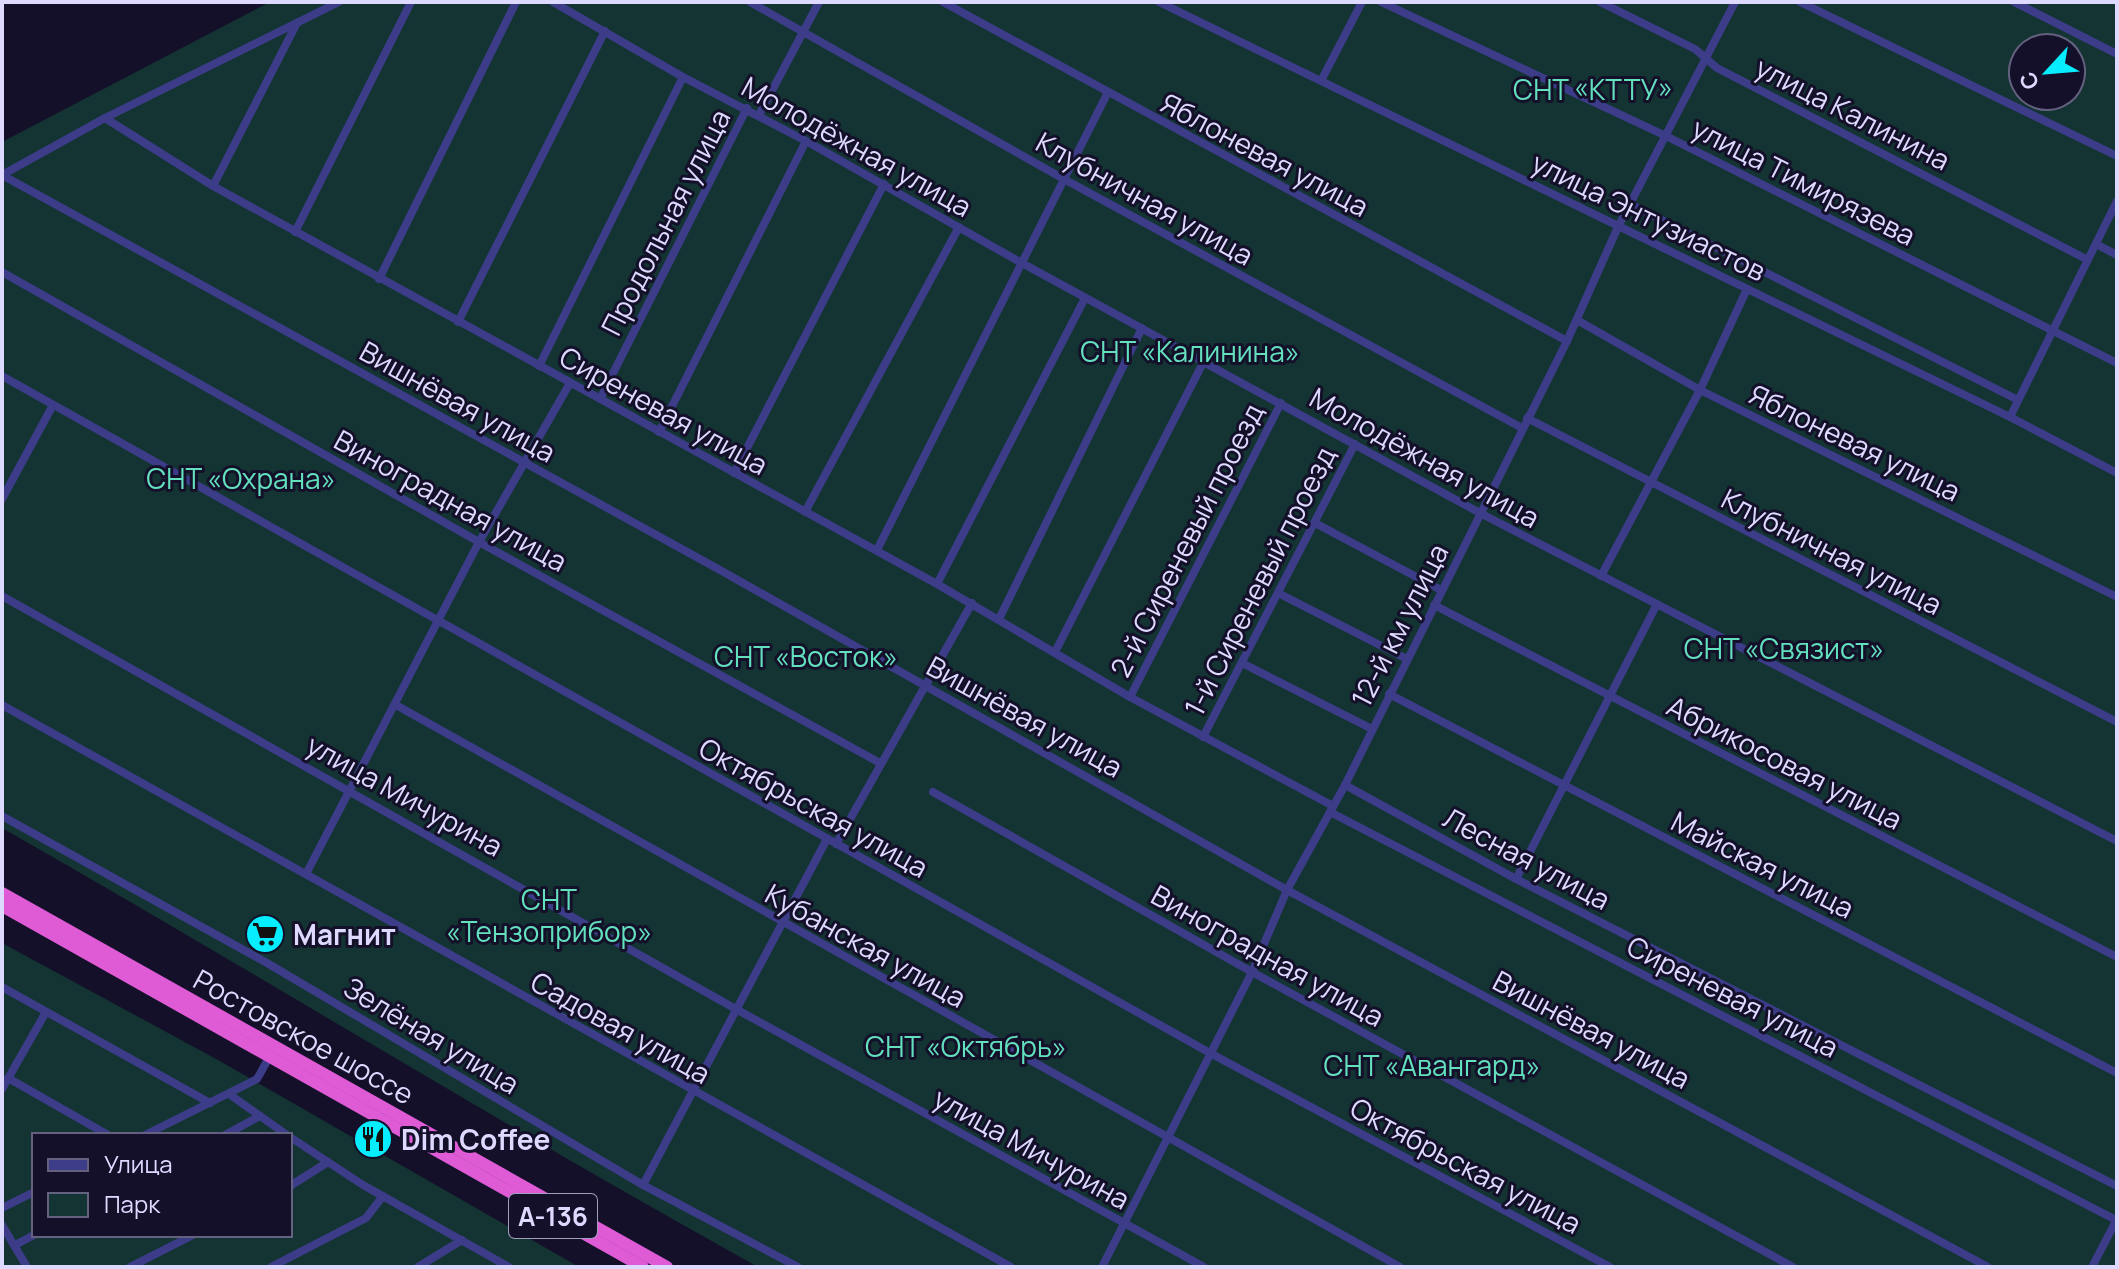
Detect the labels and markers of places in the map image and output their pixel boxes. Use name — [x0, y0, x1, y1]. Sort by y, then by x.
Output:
supermarket icon: Магнит — [244, 913, 286, 955]
place label: Магнит — [293, 915, 396, 953]
restaurant icon: Dim Coffee — [352, 1118, 394, 1160]
place label: Dim Coffee — [401, 1120, 550, 1158]

